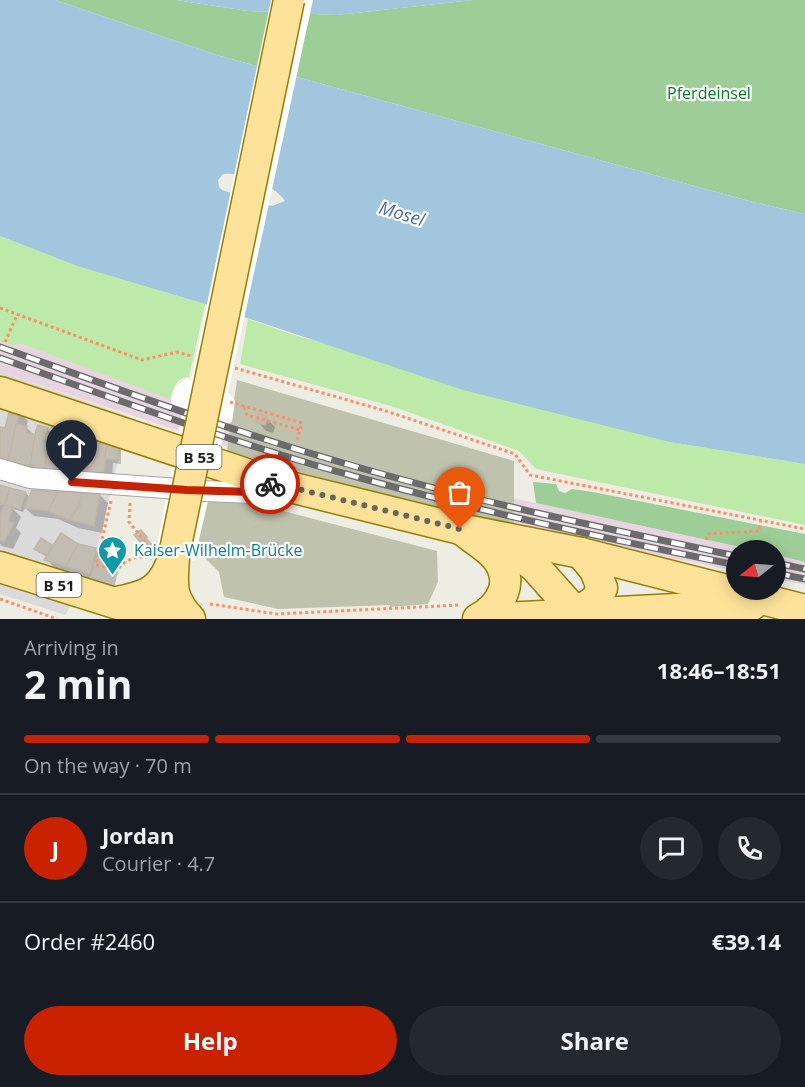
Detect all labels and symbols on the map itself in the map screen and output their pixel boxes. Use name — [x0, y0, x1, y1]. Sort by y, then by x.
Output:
park label: Pferdeinsel — [667, 82, 751, 104]
water label: Mosel — [376, 195, 428, 231]
pin — [46, 420, 97, 482]
road number: B 53 — [176, 445, 222, 469]
courier — [240, 454, 300, 514]
pin — [434, 467, 485, 529]
place icon: Kaiser-Wilhelm-Brücke — [97, 534, 129, 576]
place label: Kaiser-Wilhelm-Brücke — [134, 539, 302, 561]
north arrow — [726, 540, 786, 600]
road number: B 51 — [36, 573, 82, 597]

